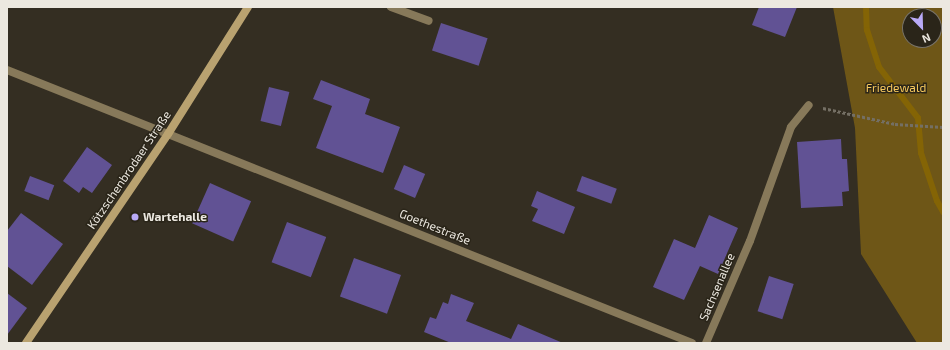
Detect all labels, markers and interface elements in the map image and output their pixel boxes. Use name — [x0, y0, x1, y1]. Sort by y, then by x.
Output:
north arrow — [902, 8, 942, 48]
text: N — [920, 31, 933, 46]
park label: Friedewald — [866, 81, 926, 95]
street label: Kötzschenbrodaer Straße — [84, 108, 174, 232]
street label: Goethestraße — [397, 206, 473, 248]
place label: Wartehalle — [143, 210, 207, 224]
marker: Wartehalle — [130, 212, 140, 222]
street label: Sachsenallee — [696, 251, 738, 323]

